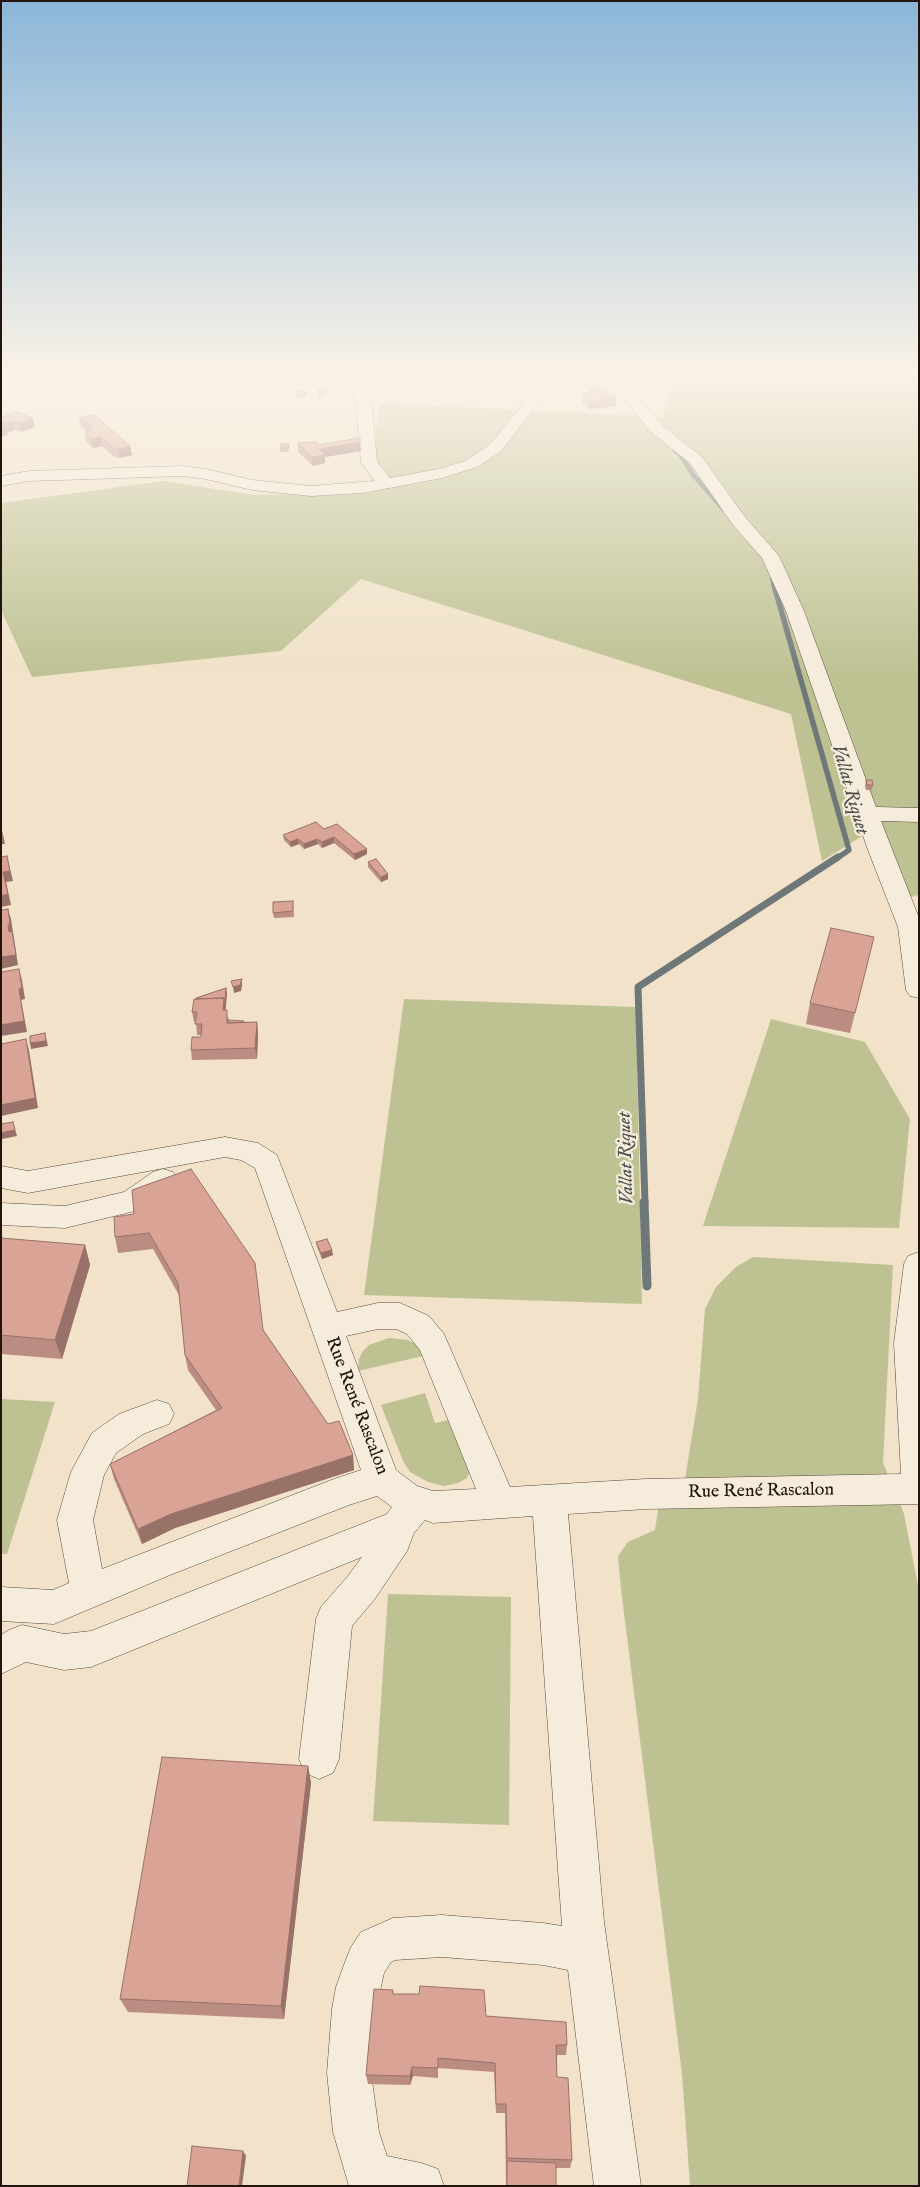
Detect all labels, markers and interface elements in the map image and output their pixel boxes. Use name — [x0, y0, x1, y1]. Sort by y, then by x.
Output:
water label: Vallat Riquet — [825, 742, 873, 838]
water label: Vallat Riquet — [614, 1111, 640, 1205]
street label: Rue René Rascalon — [320, 1334, 392, 1478]
street label: Rue René Rascalon — [688, 1480, 834, 1504]

